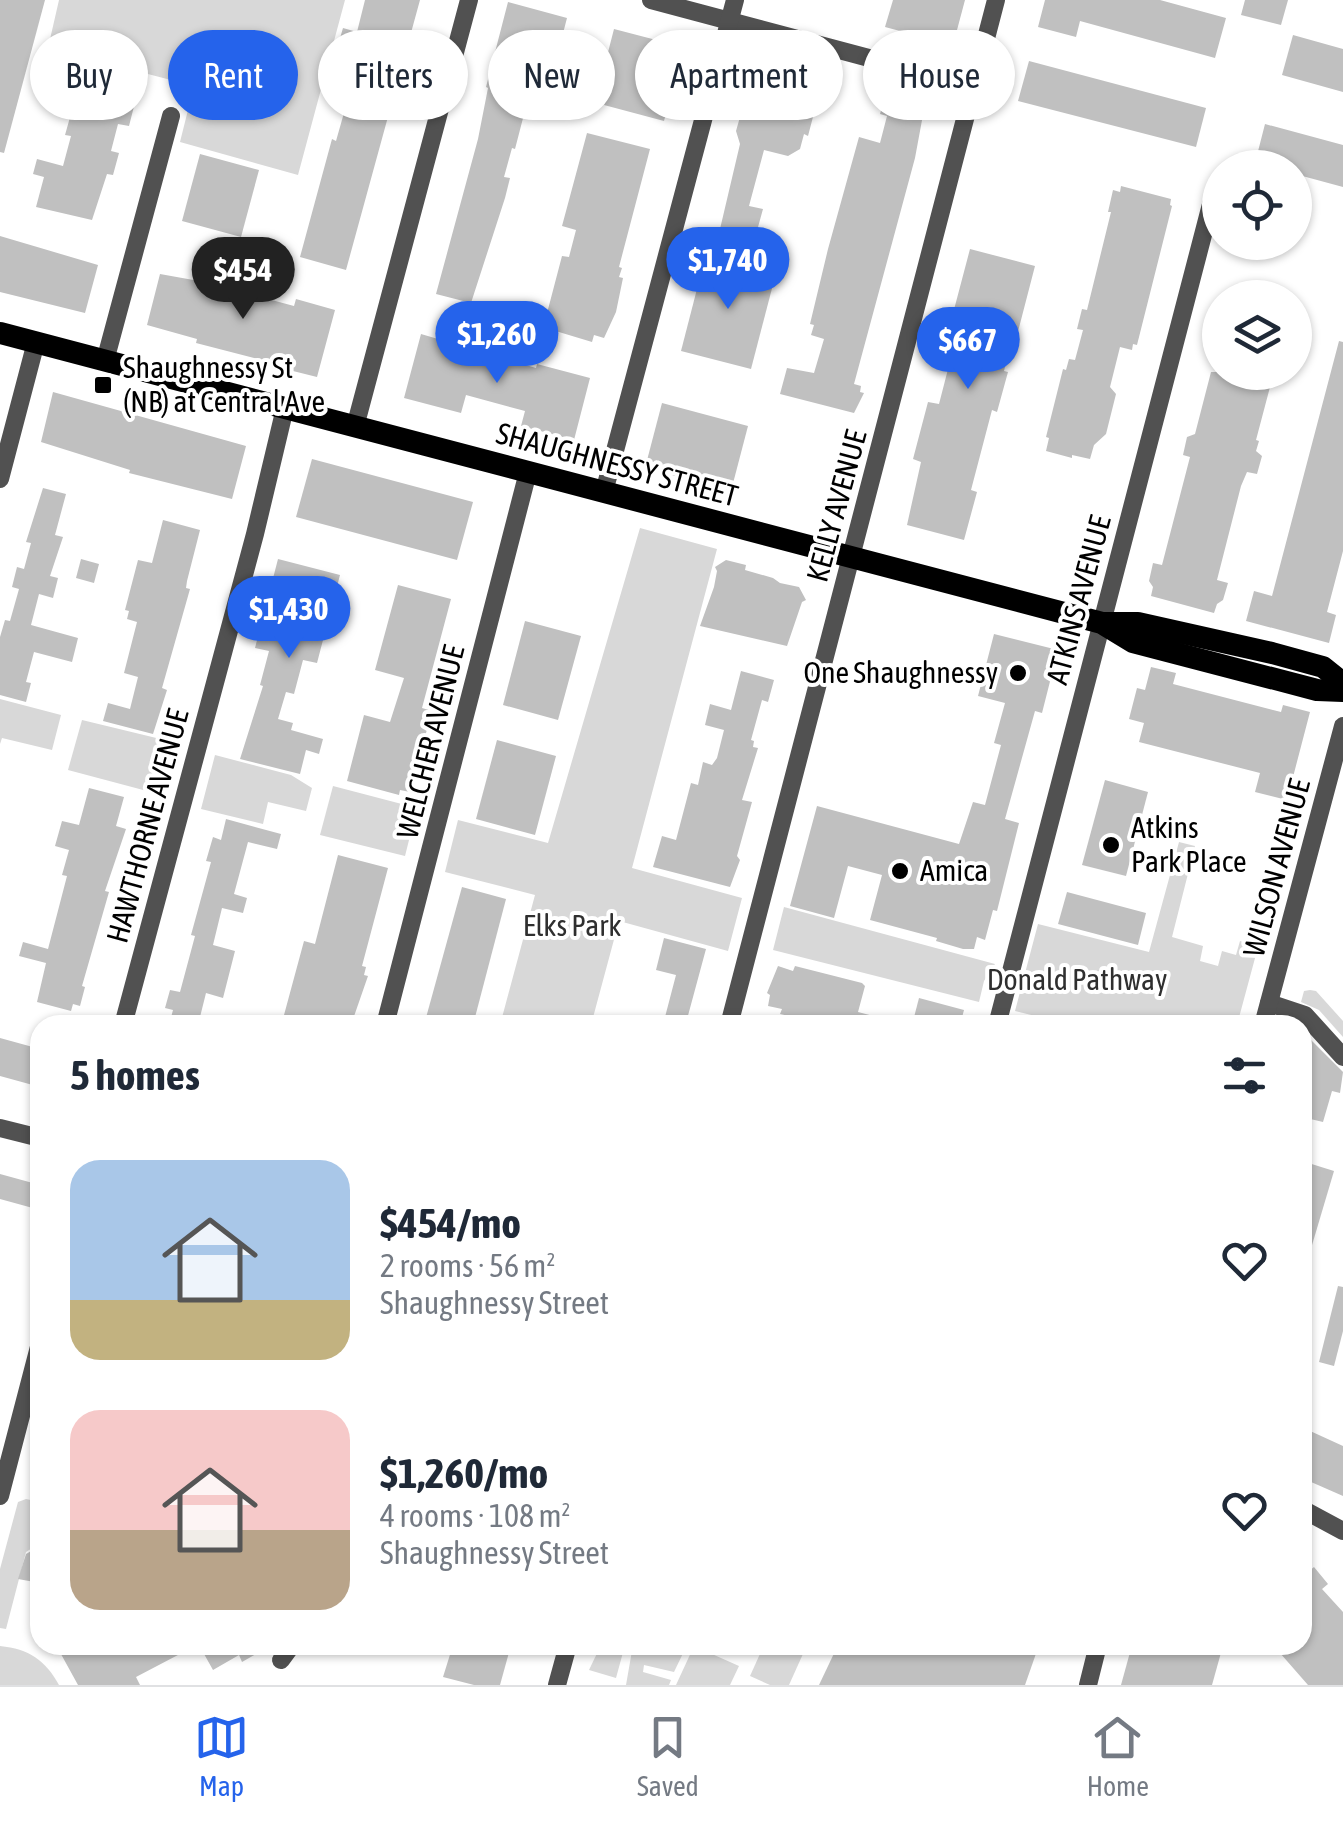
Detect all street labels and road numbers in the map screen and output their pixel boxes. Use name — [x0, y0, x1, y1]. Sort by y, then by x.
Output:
street label: SHAUGHNESSY STREET — [493, 415, 742, 513]
street label: KELLY AVENUE — [799, 426, 873, 585]
street label: ATKINS AVENUE — [1039, 511, 1117, 688]
street label: WELCHER AVENUE — [390, 641, 471, 842]
street label: HAWTHORNE AVENUE — [99, 705, 195, 946]
street label: WILSON AVENUE — [1236, 775, 1316, 960]

